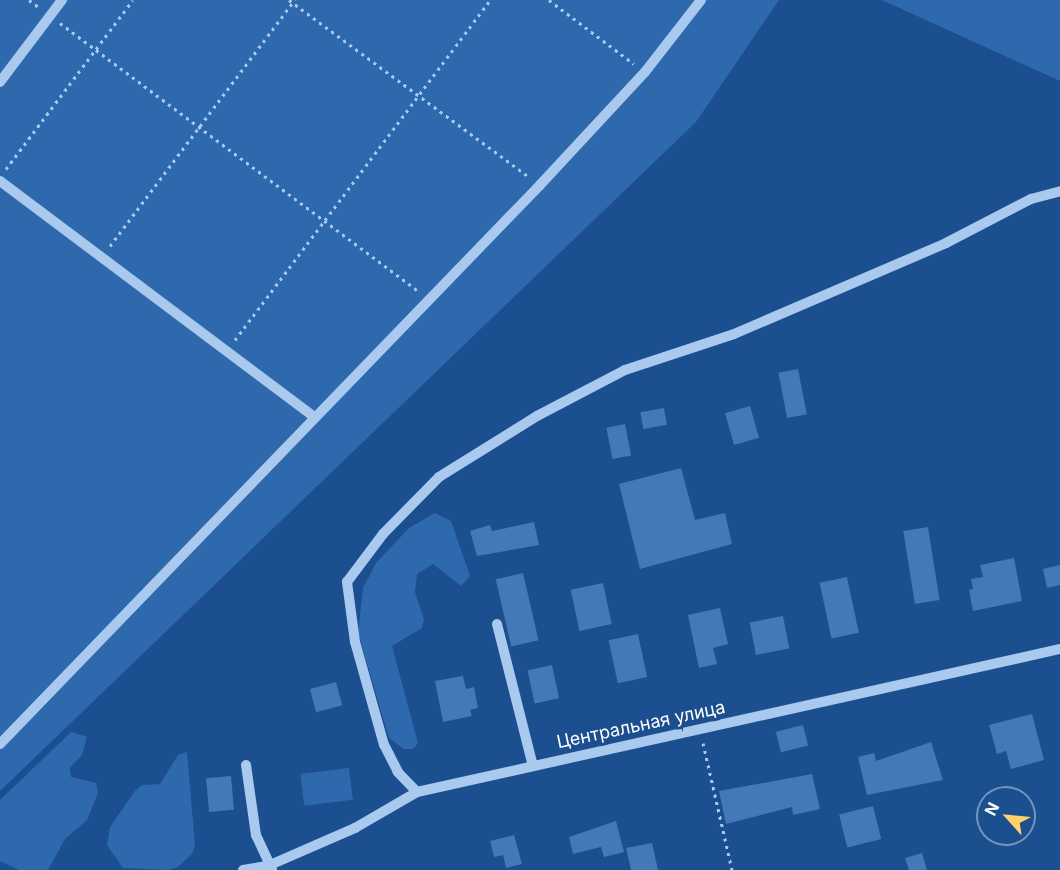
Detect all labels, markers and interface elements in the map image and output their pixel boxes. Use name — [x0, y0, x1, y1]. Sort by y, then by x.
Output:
street label: Центральная улица — [555, 697, 727, 753]
north arrow — [976, 786, 1036, 846]
text: N — [980, 799, 1003, 819]

